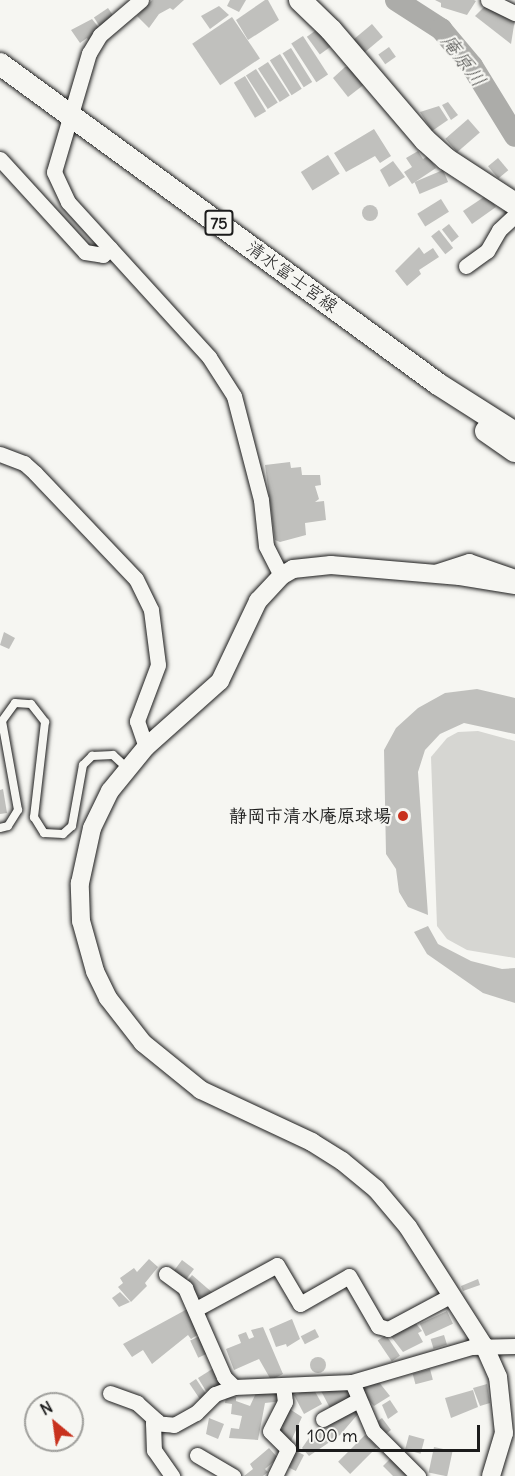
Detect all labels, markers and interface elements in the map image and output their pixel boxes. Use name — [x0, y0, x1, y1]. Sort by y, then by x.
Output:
water label: 庵原川 — [436, 29, 492, 91]
road number: 75 — [204, 210, 234, 236]
street label: 清水富士宮線 — [242, 237, 342, 317]
place label: 静岡市清水庵原球場 — [229, 805, 391, 827]
marker: 静岡市清水庵原球場 — [396, 809, 410, 823]
north arrow — [24, 1392, 84, 1452]
text: N — [37, 1397, 56, 1419]
scale bar — [299, 1413, 484, 1451]
text: 100 m — [307, 1424, 358, 1447]

